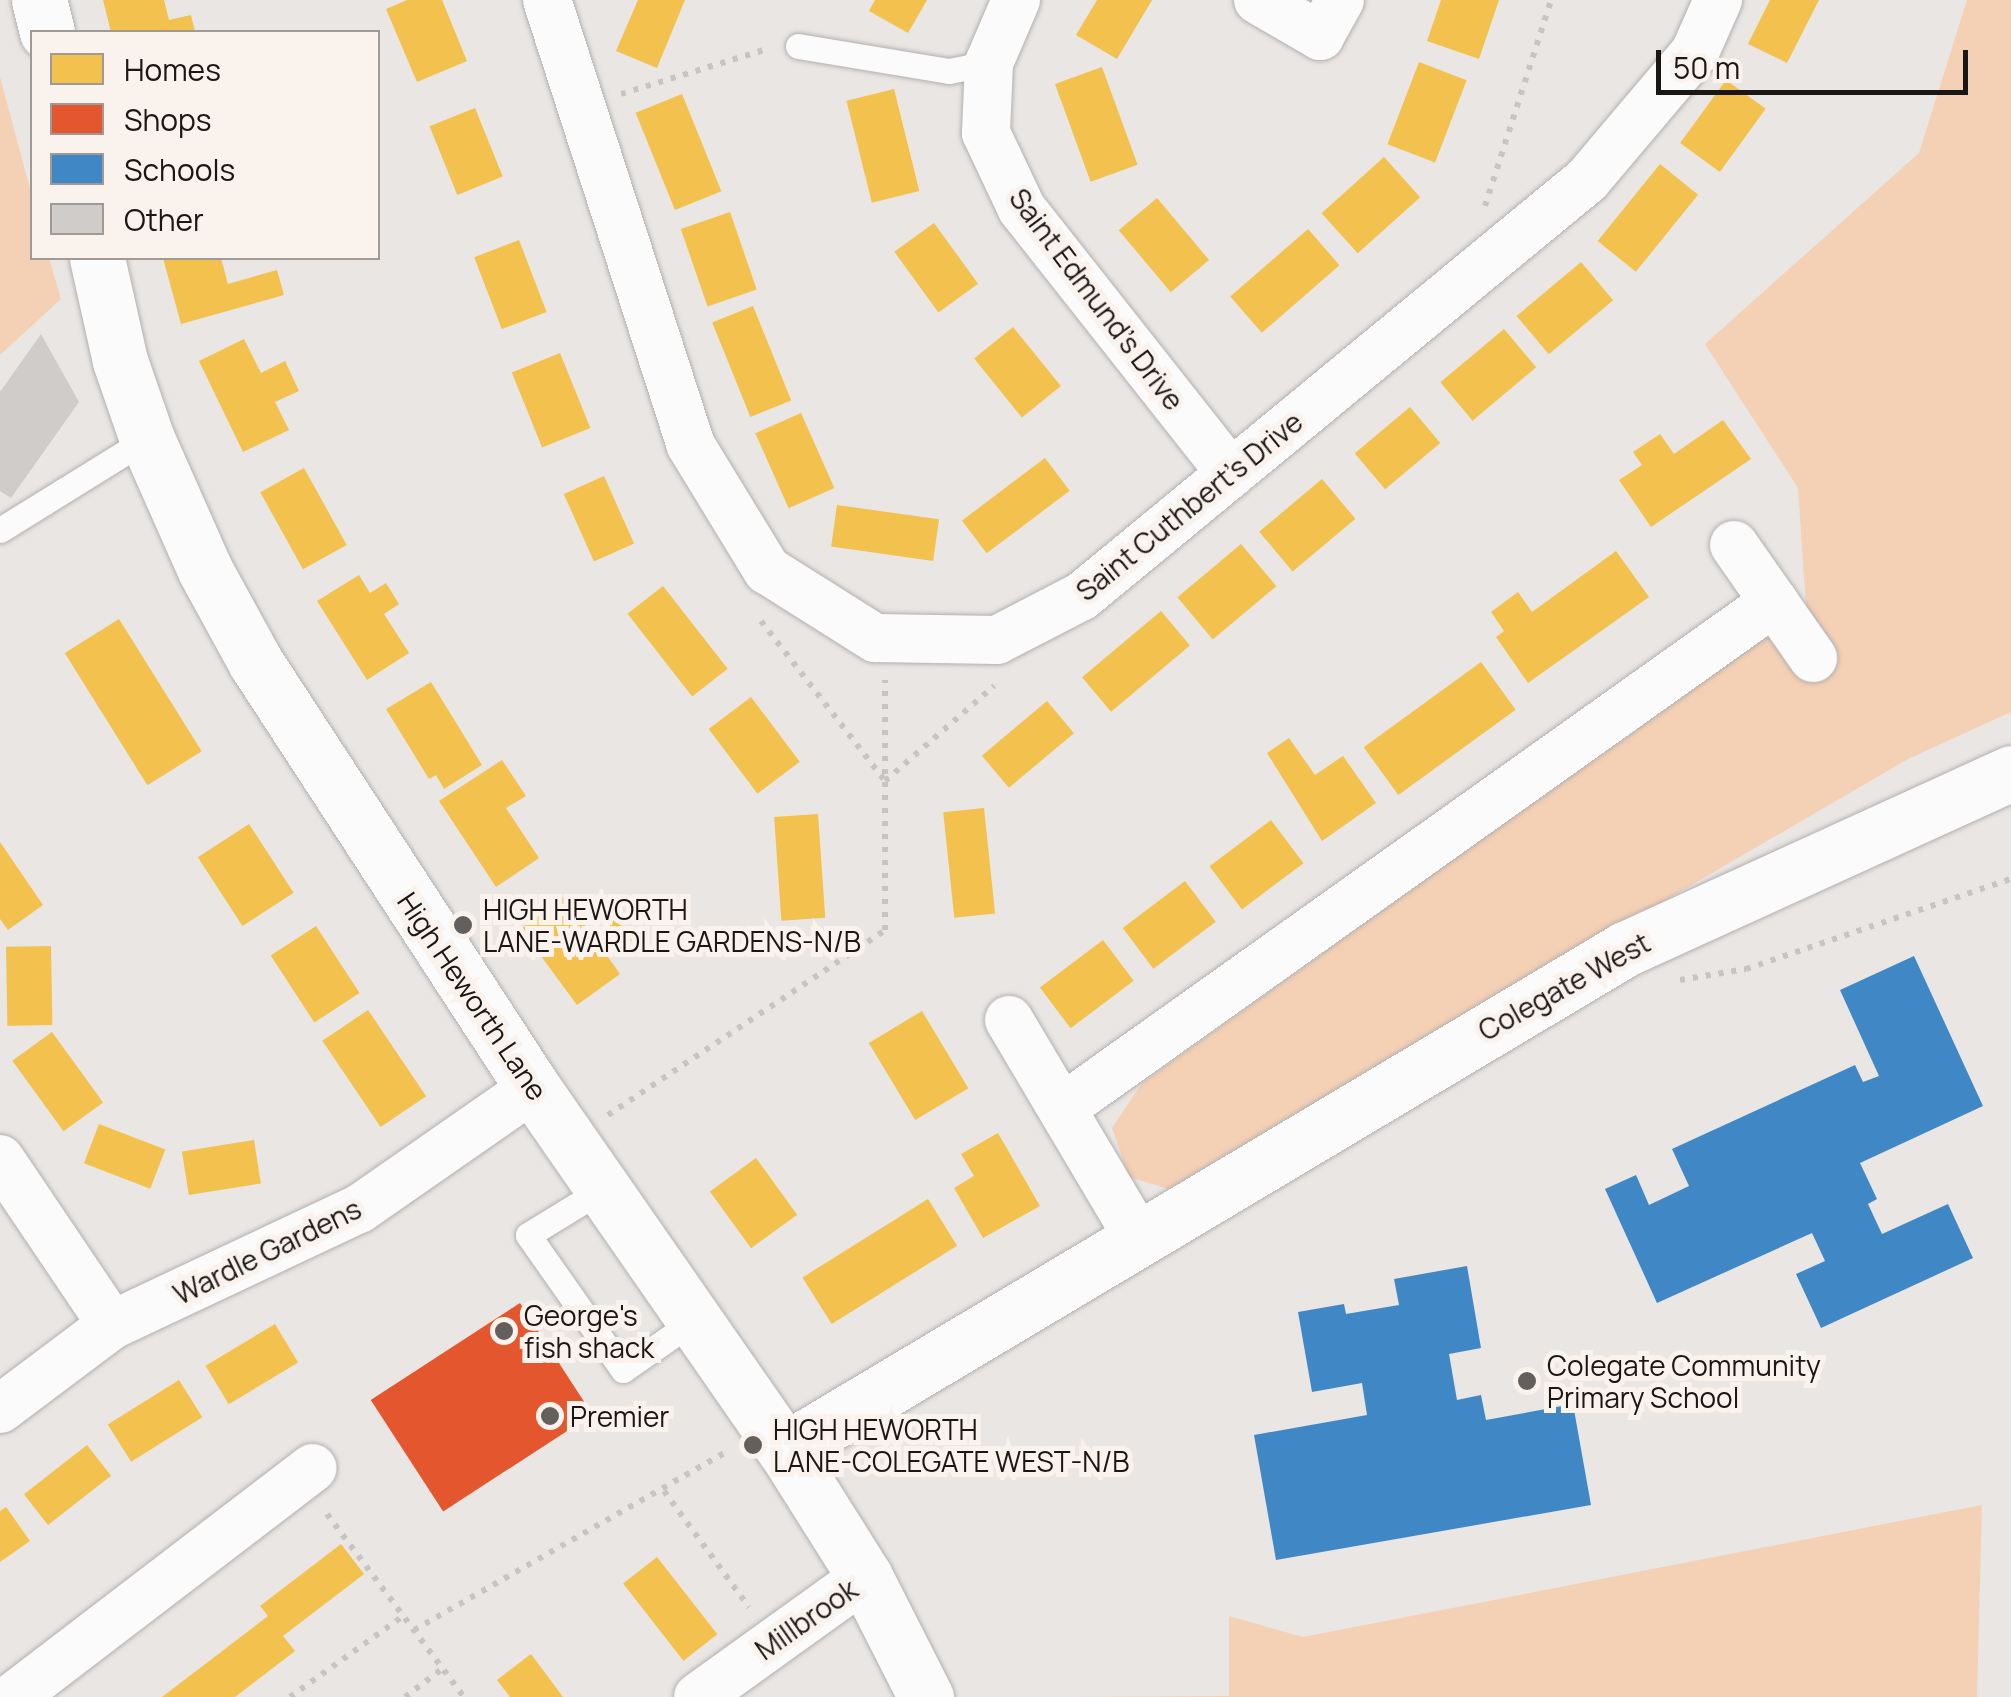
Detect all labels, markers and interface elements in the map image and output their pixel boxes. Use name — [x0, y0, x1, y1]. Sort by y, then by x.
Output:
legend — [30, 30, 380, 260]
scale bar — [1661, 30, 1974, 92]
text: 50 m — [1673, 47, 1740, 88]
text: Homes — [124, 49, 221, 90]
text: Shops — [124, 99, 211, 140]
text: Schools — [124, 149, 235, 190]
street label: Saint Edmund's Drive — [1003, 182, 1191, 416]
text: Other — [124, 199, 204, 240]
street label: Saint Cuthbert's Drive — [1069, 405, 1309, 607]
street label: High Heworth Lane — [391, 886, 555, 1106]
place label: HIGH HEWORTH LANE-WARDLE GARDENS-N/B — [483, 892, 861, 958]
marker: HIGH HEWORTH LANE-WARDLE GARDENS-N/B — [452, 914, 474, 936]
street label: Colegate West — [1472, 925, 1656, 1047]
street label: Wardle Gardens — [168, 1191, 366, 1311]
place label: George's fish shack — [524, 1298, 654, 1364]
marker: George's fish shack — [493, 1320, 515, 1342]
place label: Colegate Community Primary School — [1547, 1348, 1821, 1414]
marker: Colegate Community Primary School — [1516, 1370, 1538, 1392]
place label: Premier — [570, 1399, 669, 1433]
marker: Premier — [539, 1405, 561, 1427]
place label: HIGH HEWORTH LANE-COLEGATE WEST-N/B — [773, 1412, 1129, 1478]
marker: HIGH HEWORTH LANE-COLEGATE WEST-N/B — [742, 1434, 764, 1456]
street label: Millbrook — [749, 1572, 863, 1666]

